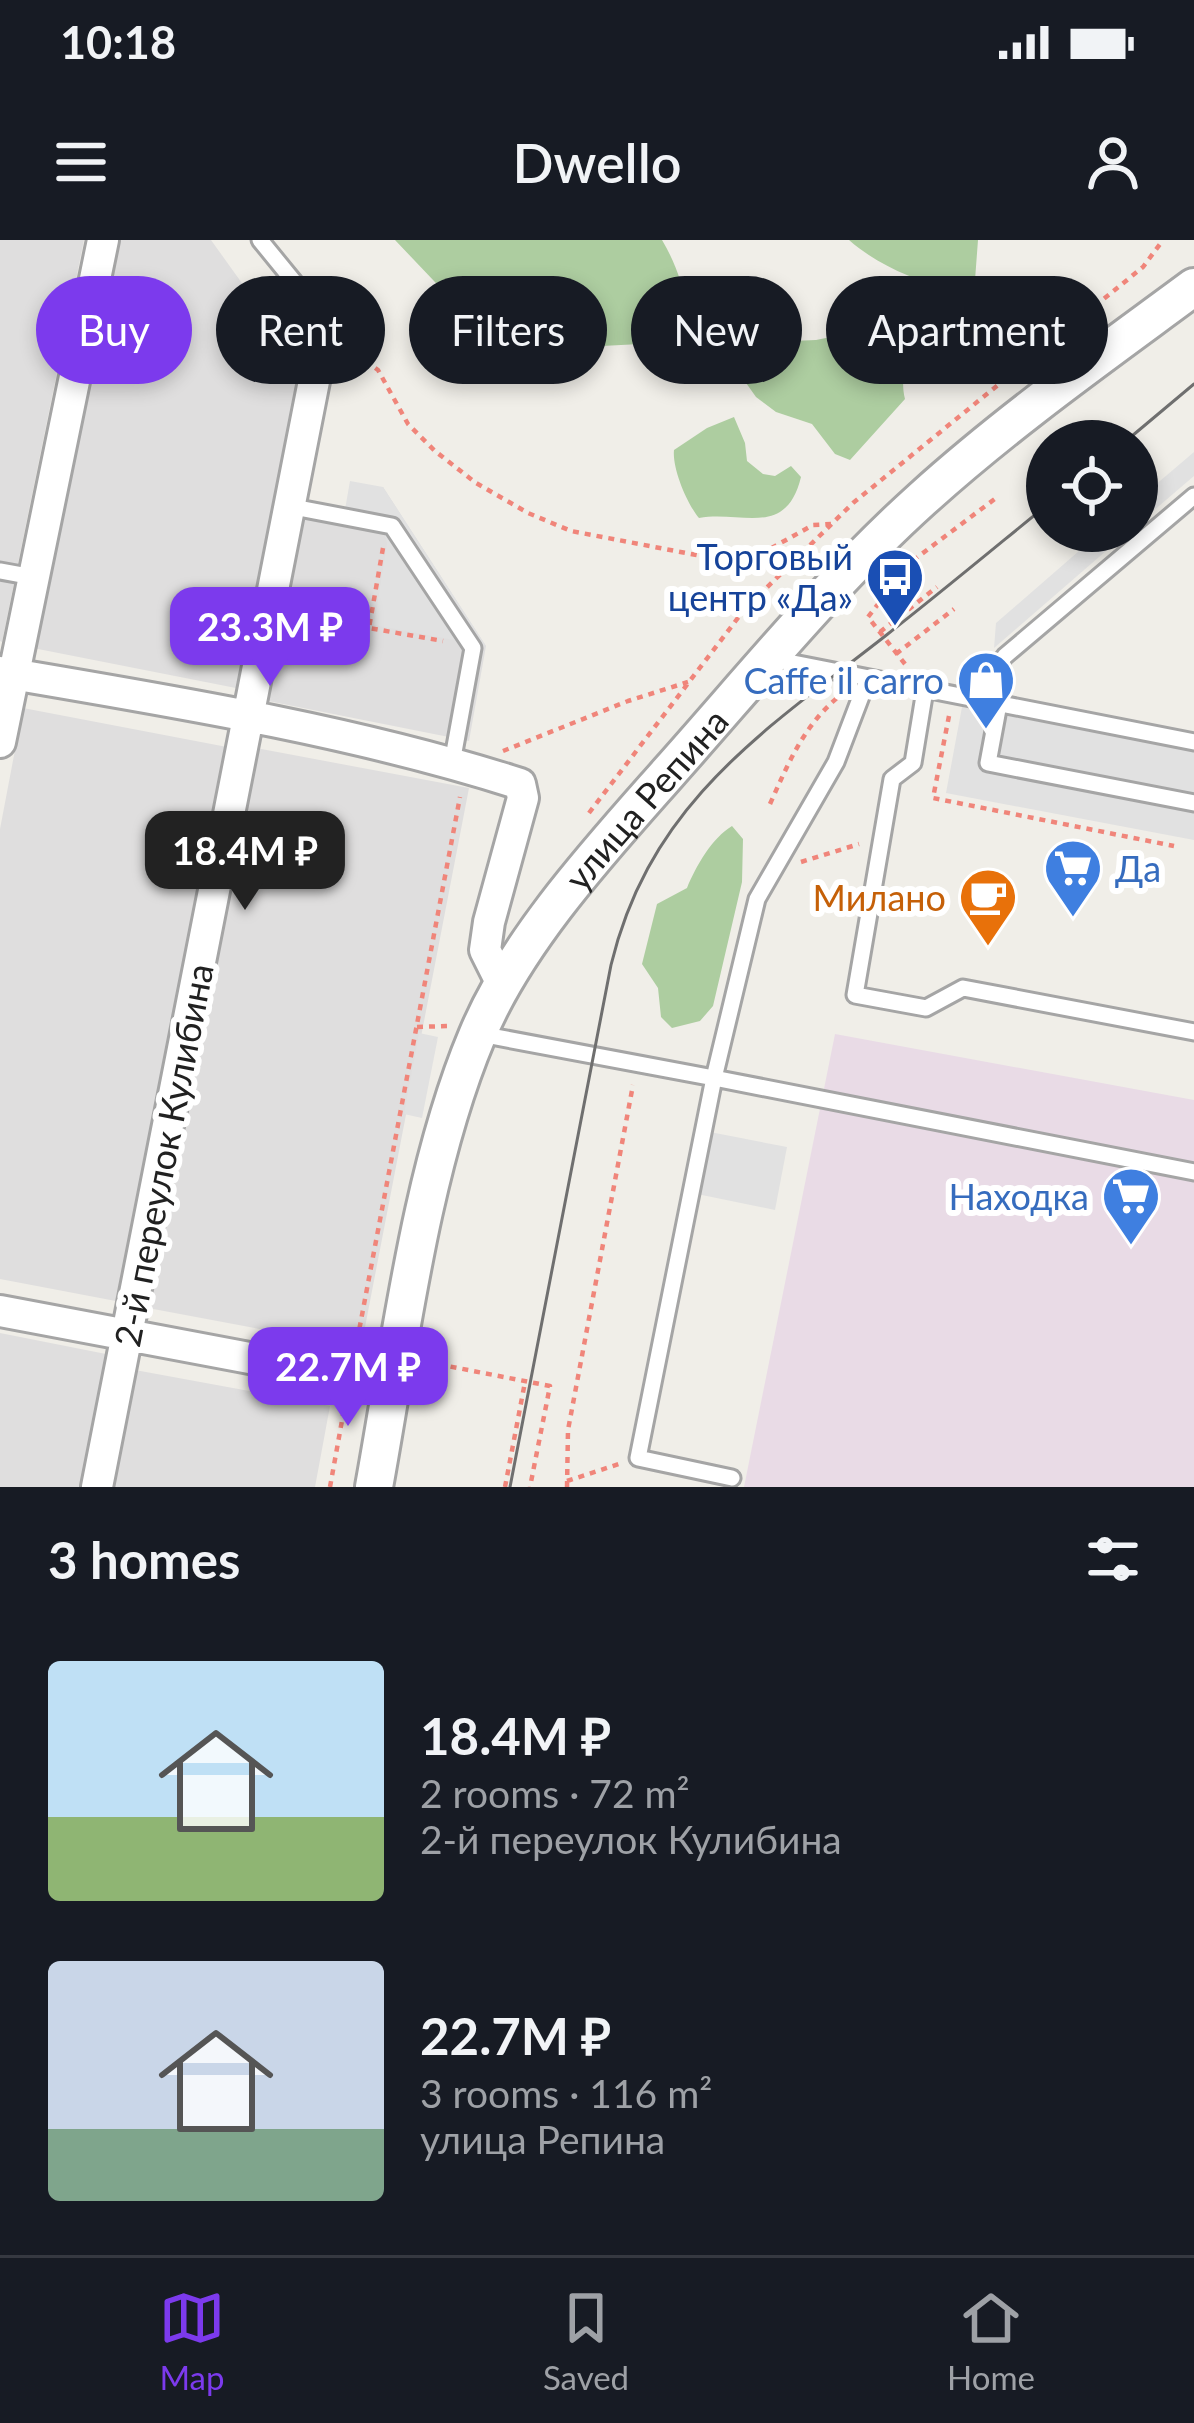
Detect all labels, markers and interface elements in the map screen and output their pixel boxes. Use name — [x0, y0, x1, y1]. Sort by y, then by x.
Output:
text: 10:18 — [60, 15, 176, 69]
icon: menu — [48, 129, 114, 195]
icon: person — [1080, 129, 1146, 195]
text: Dwello — [512, 130, 682, 195]
chip: Buy — [36, 276, 192, 384]
chip: Rent — [216, 276, 385, 384]
chip: Filters — [409, 276, 607, 384]
chip: New — [631, 276, 802, 384]
chip: Apartment — [826, 276, 1108, 384]
map controls — [1026, 420, 1158, 552]
button: locate — [1026, 420, 1158, 552]
place label: Торговый центр «Да» — [668, 534, 853, 619]
bus stop icon: Торговый центр «Да» — [864, 546, 926, 628]
pin: 23.3M ₽ — [159, 587, 381, 689]
text: 23.3M ₽ — [197, 603, 343, 649]
shop icon: Caffe il carro — [955, 649, 1017, 731]
place label: Caffe il carro — [743, 658, 944, 702]
street label: улица Репина — [555, 699, 737, 899]
pin: 18.4M ₽ — [134, 811, 356, 913]
text: 18.4M ₽ — [172, 827, 318, 873]
supermarket icon: Да — [1042, 837, 1104, 919]
place label: Да — [1115, 846, 1161, 890]
cafe icon: Милано — [957, 866, 1019, 948]
place label: Милано — [812, 875, 946, 919]
street label: 2-й переулок Кулибина — [104, 960, 222, 1350]
supermarket icon: Находка — [1100, 1165, 1162, 1247]
place label: Находка — [949, 1174, 1089, 1218]
pin: 22.7M ₽ — [237, 1327, 459, 1429]
text: 22.7M ₽ — [275, 1343, 421, 1389]
icon: filters — [1080, 1526, 1146, 1592]
text: 3 homes — [48, 1529, 240, 1590]
text: 18.4M ₽ — [420, 1705, 611, 1766]
icon: home — [144, 1709, 288, 1853]
text: 2 rooms · 72 m² — [420, 1770, 690, 1816]
text: 2-й переулок Кулибина — [420, 1816, 842, 1862]
text: 22.7M ₽ — [420, 2005, 611, 2066]
icon: home — [144, 2009, 288, 2153]
text: 3 rooms · 116 m² — [420, 2070, 712, 2116]
text: улица Репина — [420, 2116, 665, 2162]
tab: Map — [159, 2285, 225, 2397]
tab: Saved — [543, 2285, 629, 2397]
tab: Home — [947, 2285, 1035, 2397]

